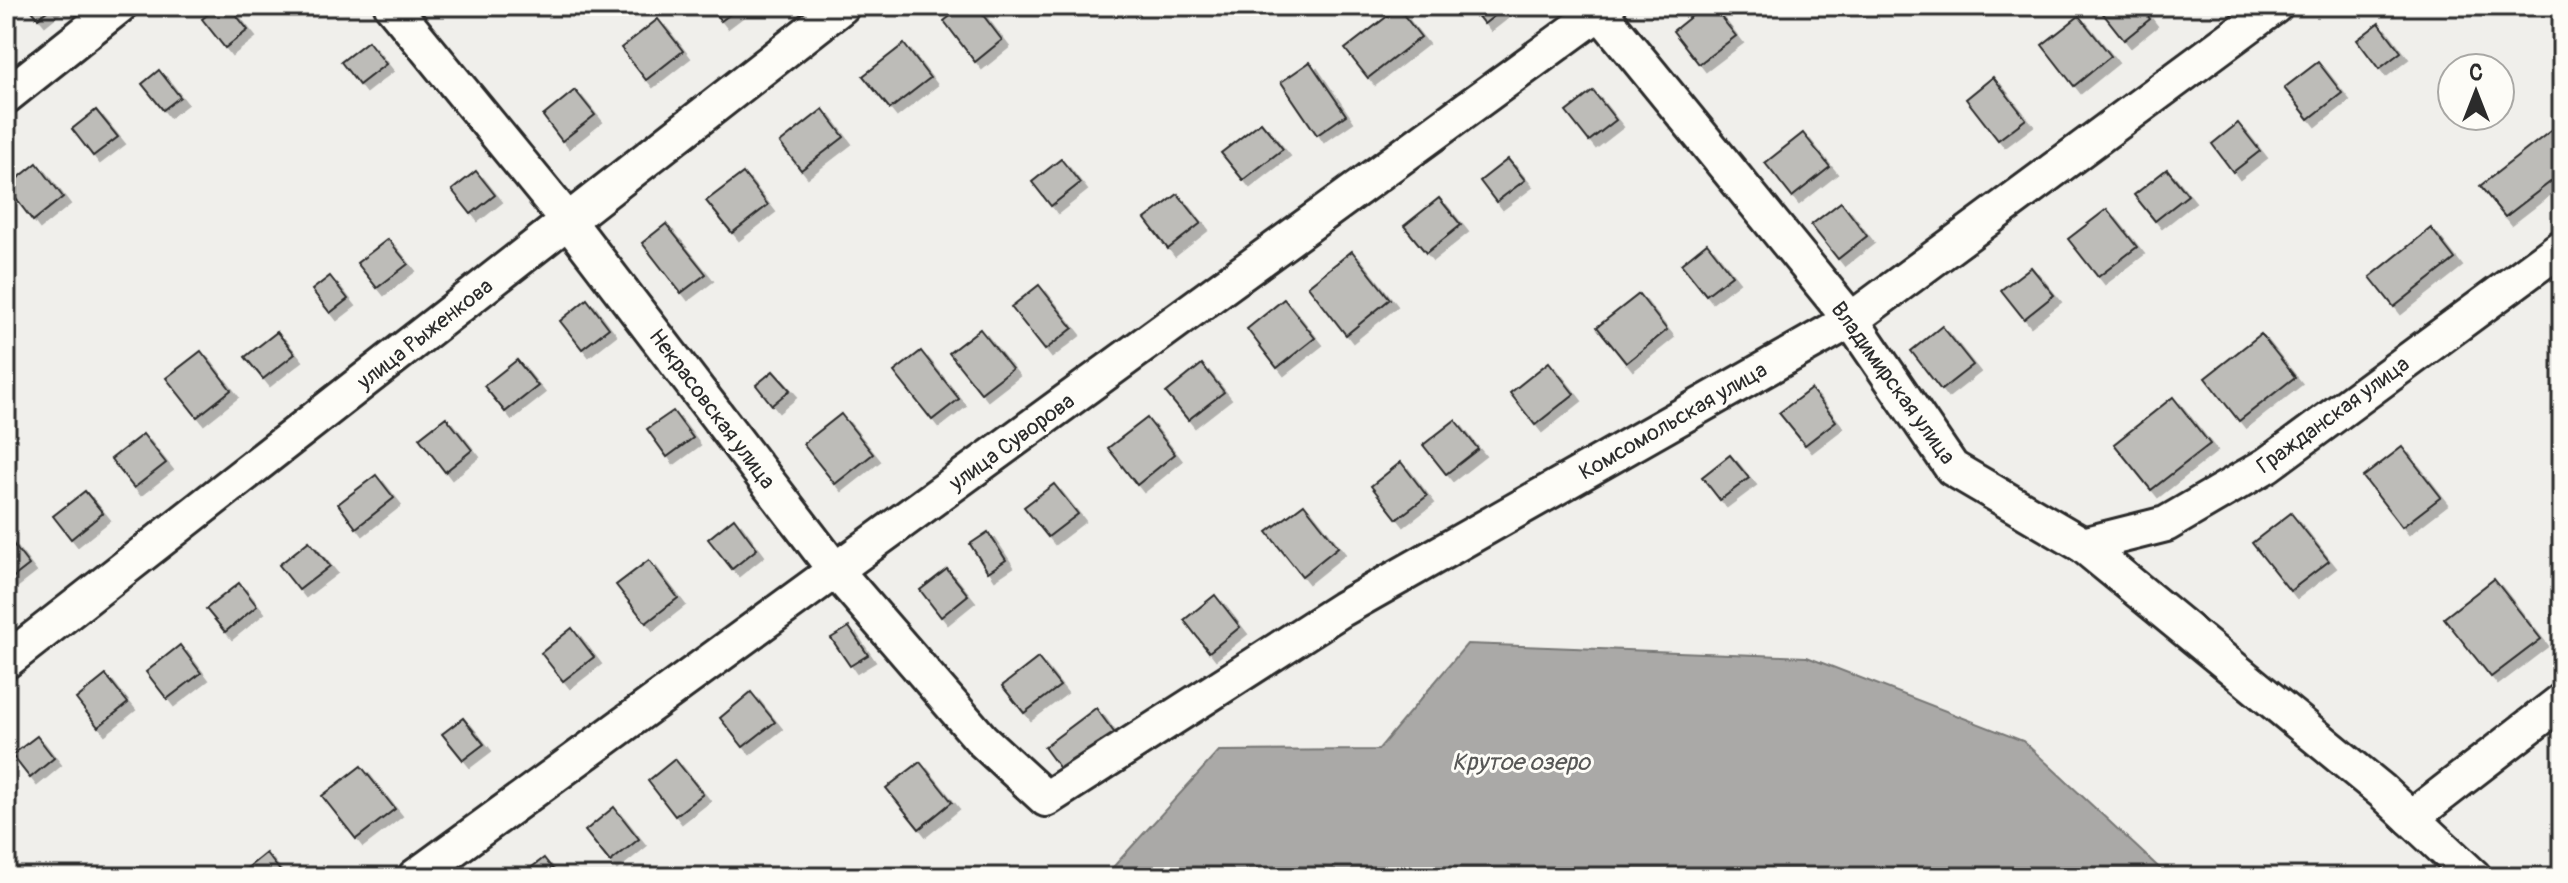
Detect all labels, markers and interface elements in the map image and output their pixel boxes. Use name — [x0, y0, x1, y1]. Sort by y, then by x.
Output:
north arrow — [2436, 52, 2516, 132]
text: С — [2469, 59, 2483, 87]
street label: улица Рыженкова — [351, 272, 499, 396]
street label: Владимирская улица — [1824, 296, 1962, 470]
street label: Некрасовская улица — [643, 323, 781, 495]
street label: Гражданская улица — [2251, 350, 2415, 480]
street label: Комсомольская улица — [1574, 356, 1772, 486]
street label: улица Суворова — [943, 387, 1080, 498]
water label: Крутое озеро — [1452, 748, 1592, 777]

